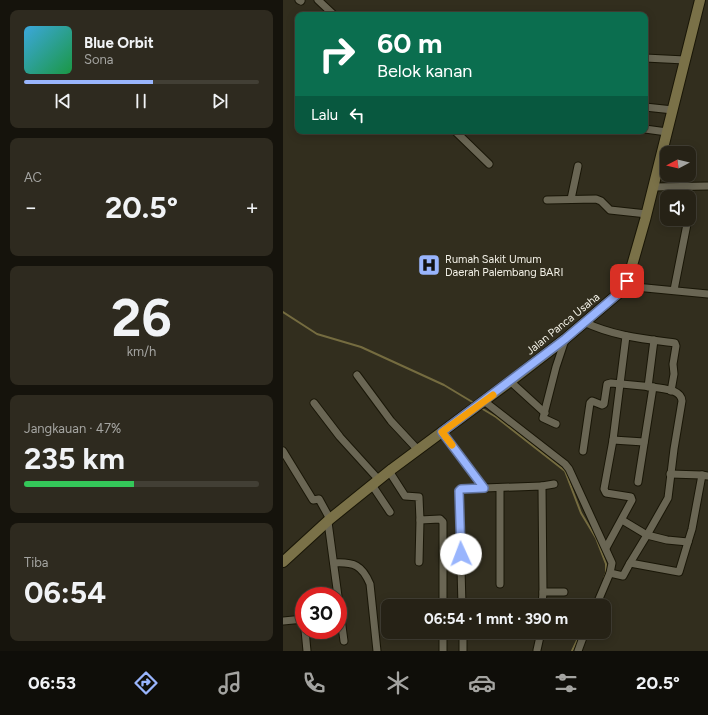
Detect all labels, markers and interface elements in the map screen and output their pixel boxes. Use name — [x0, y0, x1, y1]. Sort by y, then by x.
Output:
text: 60 m — [377, 26, 442, 60]
icon: right — [311, 28, 363, 80]
text: Blue Orbit — [84, 34, 154, 52]
text: Sona — [84, 52, 113, 67]
text: Belok kanan — [377, 60, 472, 82]
icon: previous — [52, 90, 74, 112]
icon: pause — [130, 90, 152, 112]
icon: next — [209, 90, 231, 112]
icon: left — [346, 104, 368, 126]
text: Lalu — [311, 106, 338, 124]
north arrow — [660, 146, 696, 182]
map controls — [660, 146, 696, 226]
text: AC — [24, 170, 42, 185]
text: 20.5° — [105, 189, 178, 226]
button: sound — [660, 190, 696, 226]
text: − — [24, 194, 38, 221]
text: + — [245, 194, 259, 221]
hospital icon: Rumah Sakit Umum Daerah Palembang BARI — [416, 252, 442, 278]
place label: Rumah Sakit Umum Daerah Palembang BARI — [445, 253, 563, 279]
pin — [610, 264, 644, 298]
icon: arrive — [616, 270, 638, 292]
text: 26 — [111, 287, 172, 349]
street label: Jalan Panca Usaha — [524, 290, 602, 358]
text: km/h — [127, 344, 156, 359]
text: Jangkauan · 47% — [24, 421, 121, 436]
text: 235 km — [24, 440, 125, 477]
position arrow — [440, 533, 482, 575]
text: Tiba — [24, 555, 48, 570]
text: 06:54 — [24, 574, 106, 611]
speed limit sign: 30 — [295, 587, 347, 639]
text: 06:54 · 1 mnt · 390 m — [424, 610, 568, 628]
icon: directions — [132, 669, 160, 697]
icon: music — [216, 669, 244, 697]
icon: phone — [300, 669, 328, 697]
icon: climate — [384, 669, 412, 697]
icon: car — [468, 669, 496, 697]
icon: filters — [552, 669, 580, 697]
text: 06:53 — [28, 672, 76, 694]
text: 20.5° — [636, 672, 680, 694]

